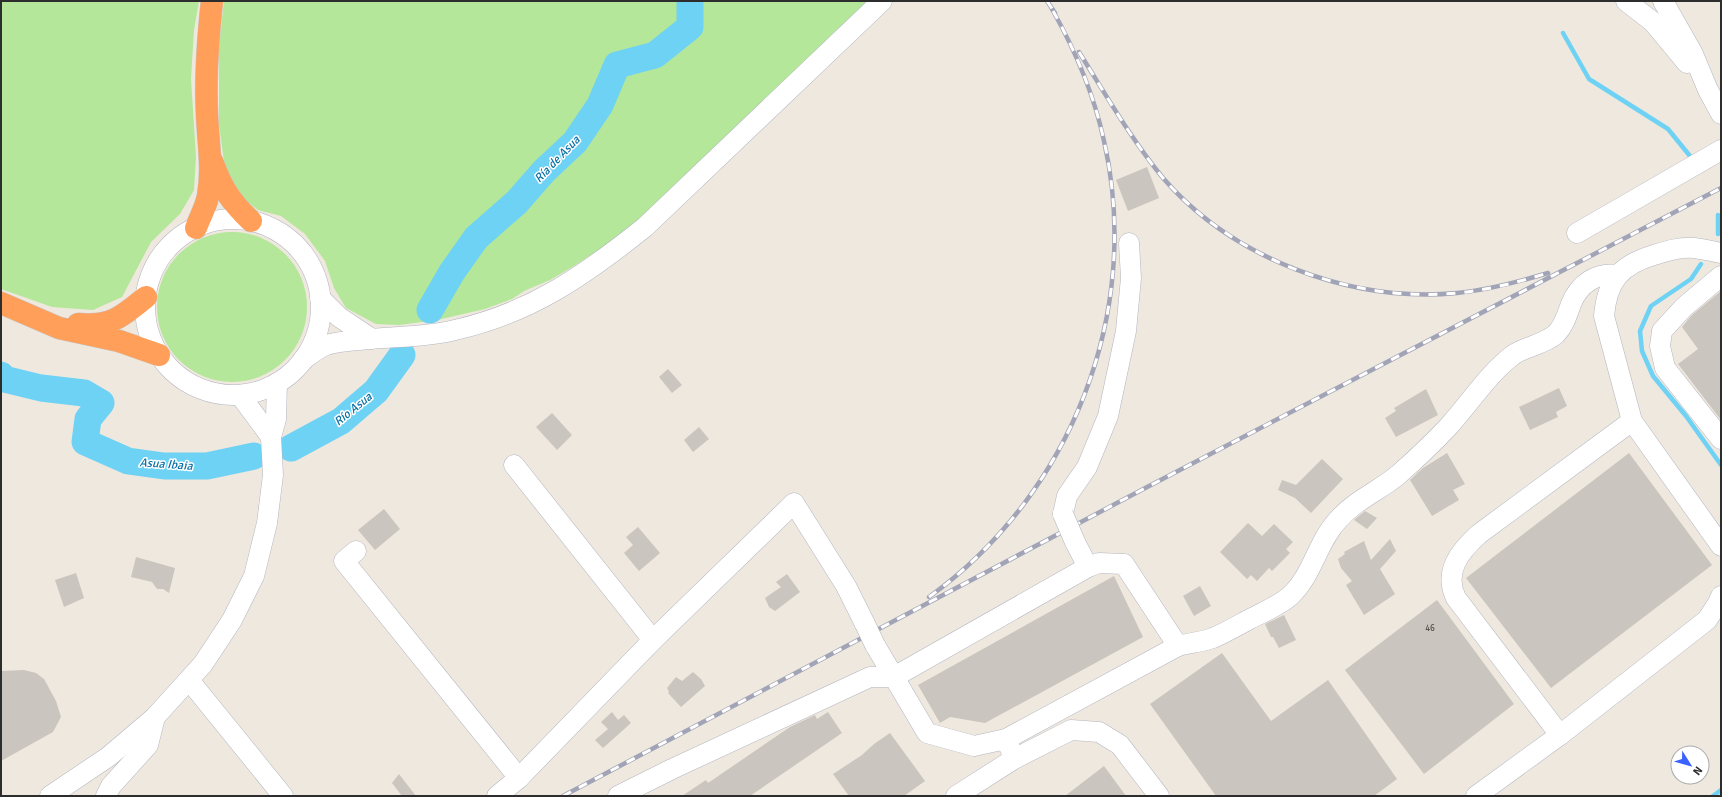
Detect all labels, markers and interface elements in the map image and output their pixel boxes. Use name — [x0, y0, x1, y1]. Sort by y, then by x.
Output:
water label: Ría de Asua — [531, 132, 584, 186]
water label: Río Asua — [331, 389, 376, 429]
water label: Asua Ibaia — [139, 455, 194, 474]
house number: 46 — [1425, 623, 1435, 634]
north arrow — [1670, 745, 1710, 785]
text: N — [1690, 764, 1705, 778]

